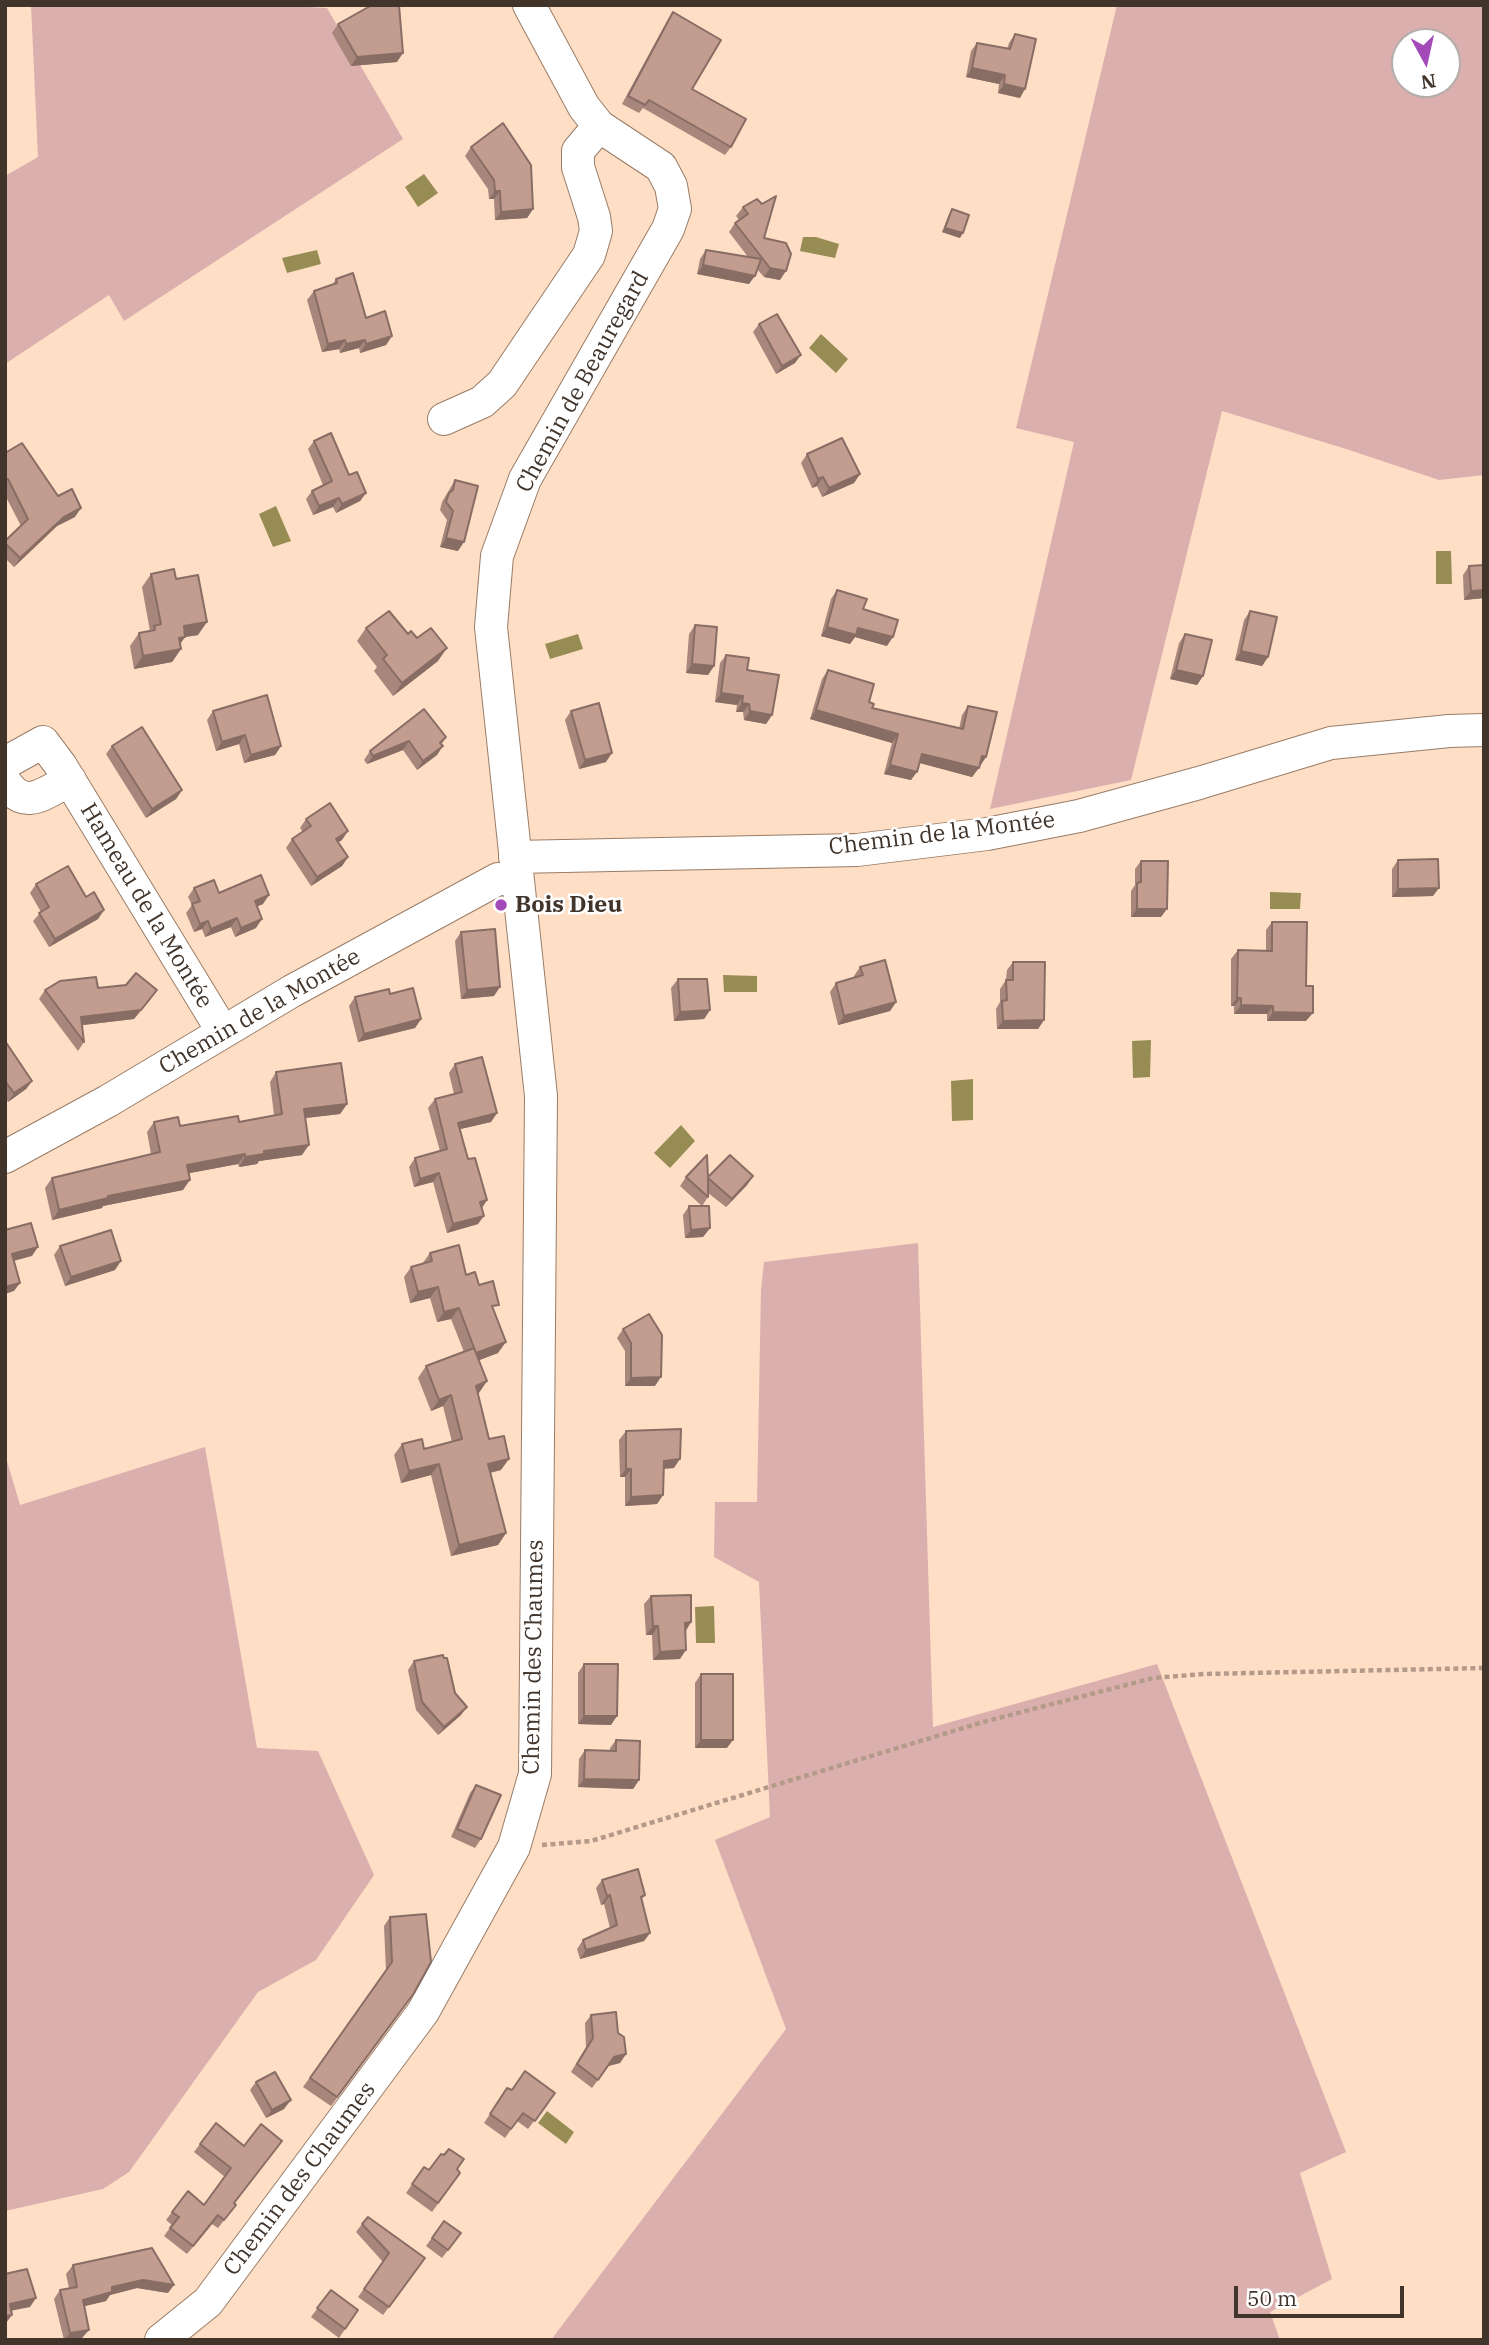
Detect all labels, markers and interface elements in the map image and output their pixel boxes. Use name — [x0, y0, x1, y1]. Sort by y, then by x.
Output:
north arrow — [1391, 28, 1461, 98]
text: N — [1420, 69, 1438, 95]
street label: Chemin de Beauregard — [511, 267, 655, 497]
street label: Hameau de la Montée — [74, 799, 218, 1013]
street label: Chemin de la Montée — [827, 806, 1057, 862]
place label: Bois Dieu — [515, 891, 622, 919]
marker: Bois Dieu — [493, 897, 509, 913]
street label: Chemin de la Montée — [154, 943, 366, 1081]
street label: Chemin des Chaumes — [518, 1539, 550, 1775]
street label: Chemin des Chaumes — [218, 2077, 382, 2281]
scale bar — [1237, 2272, 1407, 2316]
text: 50 m — [1247, 2284, 1297, 2312]

